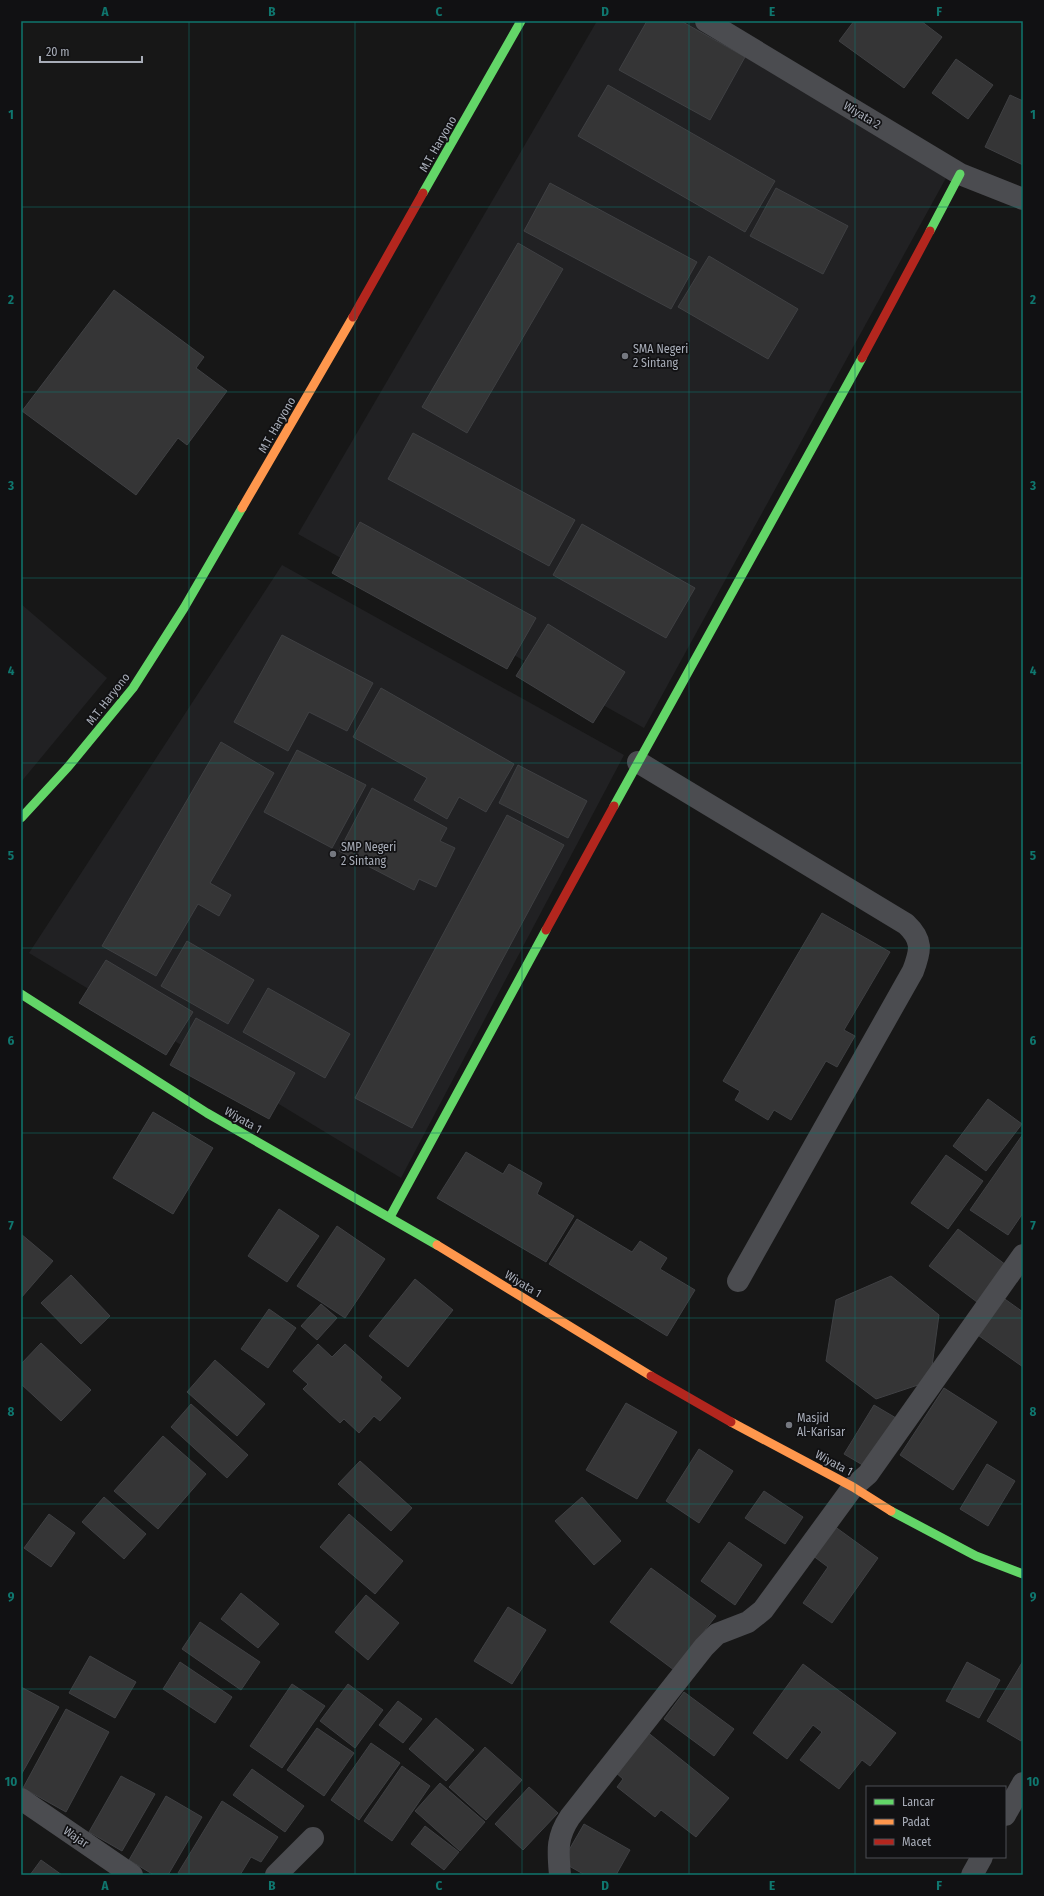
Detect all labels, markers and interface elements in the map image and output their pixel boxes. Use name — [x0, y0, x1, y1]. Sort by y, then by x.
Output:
text: A — [100, 4, 109, 19]
text: B — [268, 4, 276, 19]
text: C — [436, 4, 443, 19]
text: D — [601, 4, 609, 19]
text: E — [769, 4, 775, 19]
text: F — [936, 4, 942, 19]
scale bar — [40, 38, 142, 64]
text: 20 m — [46, 45, 70, 59]
street label: Wiyata 2 — [841, 98, 883, 132]
text: 1 — [8, 107, 14, 122]
text: 1 — [1030, 107, 1036, 122]
street label: M.T. Haryono — [416, 114, 460, 174]
text: 2 — [7, 292, 14, 307]
text: 2 — [1029, 292, 1036, 307]
place label: SMA Negeri 2 Sintang — [633, 342, 688, 370]
marker: SMA Negeri 2 Sintang — [620, 351, 630, 361]
street label: M.T. Haryono — [255, 395, 299, 455]
text: 3 — [7, 478, 14, 493]
text: 3 — [1029, 478, 1036, 493]
text: 4 — [8, 663, 15, 678]
text: 4 — [1030, 663, 1037, 678]
street label: M.T. Haryono — [83, 670, 133, 728]
place label: SMP Negeri 2 Sintang — [341, 840, 396, 868]
text: 5 — [8, 848, 14, 863]
text: 5 — [1030, 848, 1036, 863]
marker: SMP Negeri 2 Sintang — [328, 849, 338, 859]
text: 6 — [8, 1033, 15, 1048]
text: 6 — [1030, 1033, 1037, 1048]
street label: Wiyata 1 — [222, 1104, 264, 1136]
text: 7 — [8, 1218, 14, 1233]
text: 7 — [1030, 1218, 1036, 1233]
street label: Wiyata 1 — [502, 1268, 544, 1300]
text: 8 — [8, 1404, 15, 1419]
text: 8 — [1030, 1404, 1037, 1419]
place label: Masjid Al-Karisar — [797, 1411, 846, 1439]
marker: Masjid Al-Karisar — [784, 1420, 794, 1430]
street label: Wiyata 1 — [813, 1447, 855, 1479]
text: 9 — [8, 1589, 15, 1604]
text: 9 — [1030, 1589, 1037, 1604]
text: 10 — [5, 1774, 17, 1789]
text: 10 — [1027, 1774, 1039, 1789]
legend — [866, 1786, 1006, 1858]
text: Lancar — [902, 1795, 935, 1809]
text: Padat — [902, 1815, 930, 1829]
street label: Wajar — [61, 1824, 92, 1851]
text: Macet — [902, 1835, 931, 1849]
text: A — [100, 1878, 109, 1893]
text: B — [268, 1878, 276, 1893]
text: C — [436, 1878, 443, 1893]
text: D — [601, 1878, 609, 1893]
text: E — [769, 1878, 775, 1893]
text: F — [936, 1878, 942, 1893]

